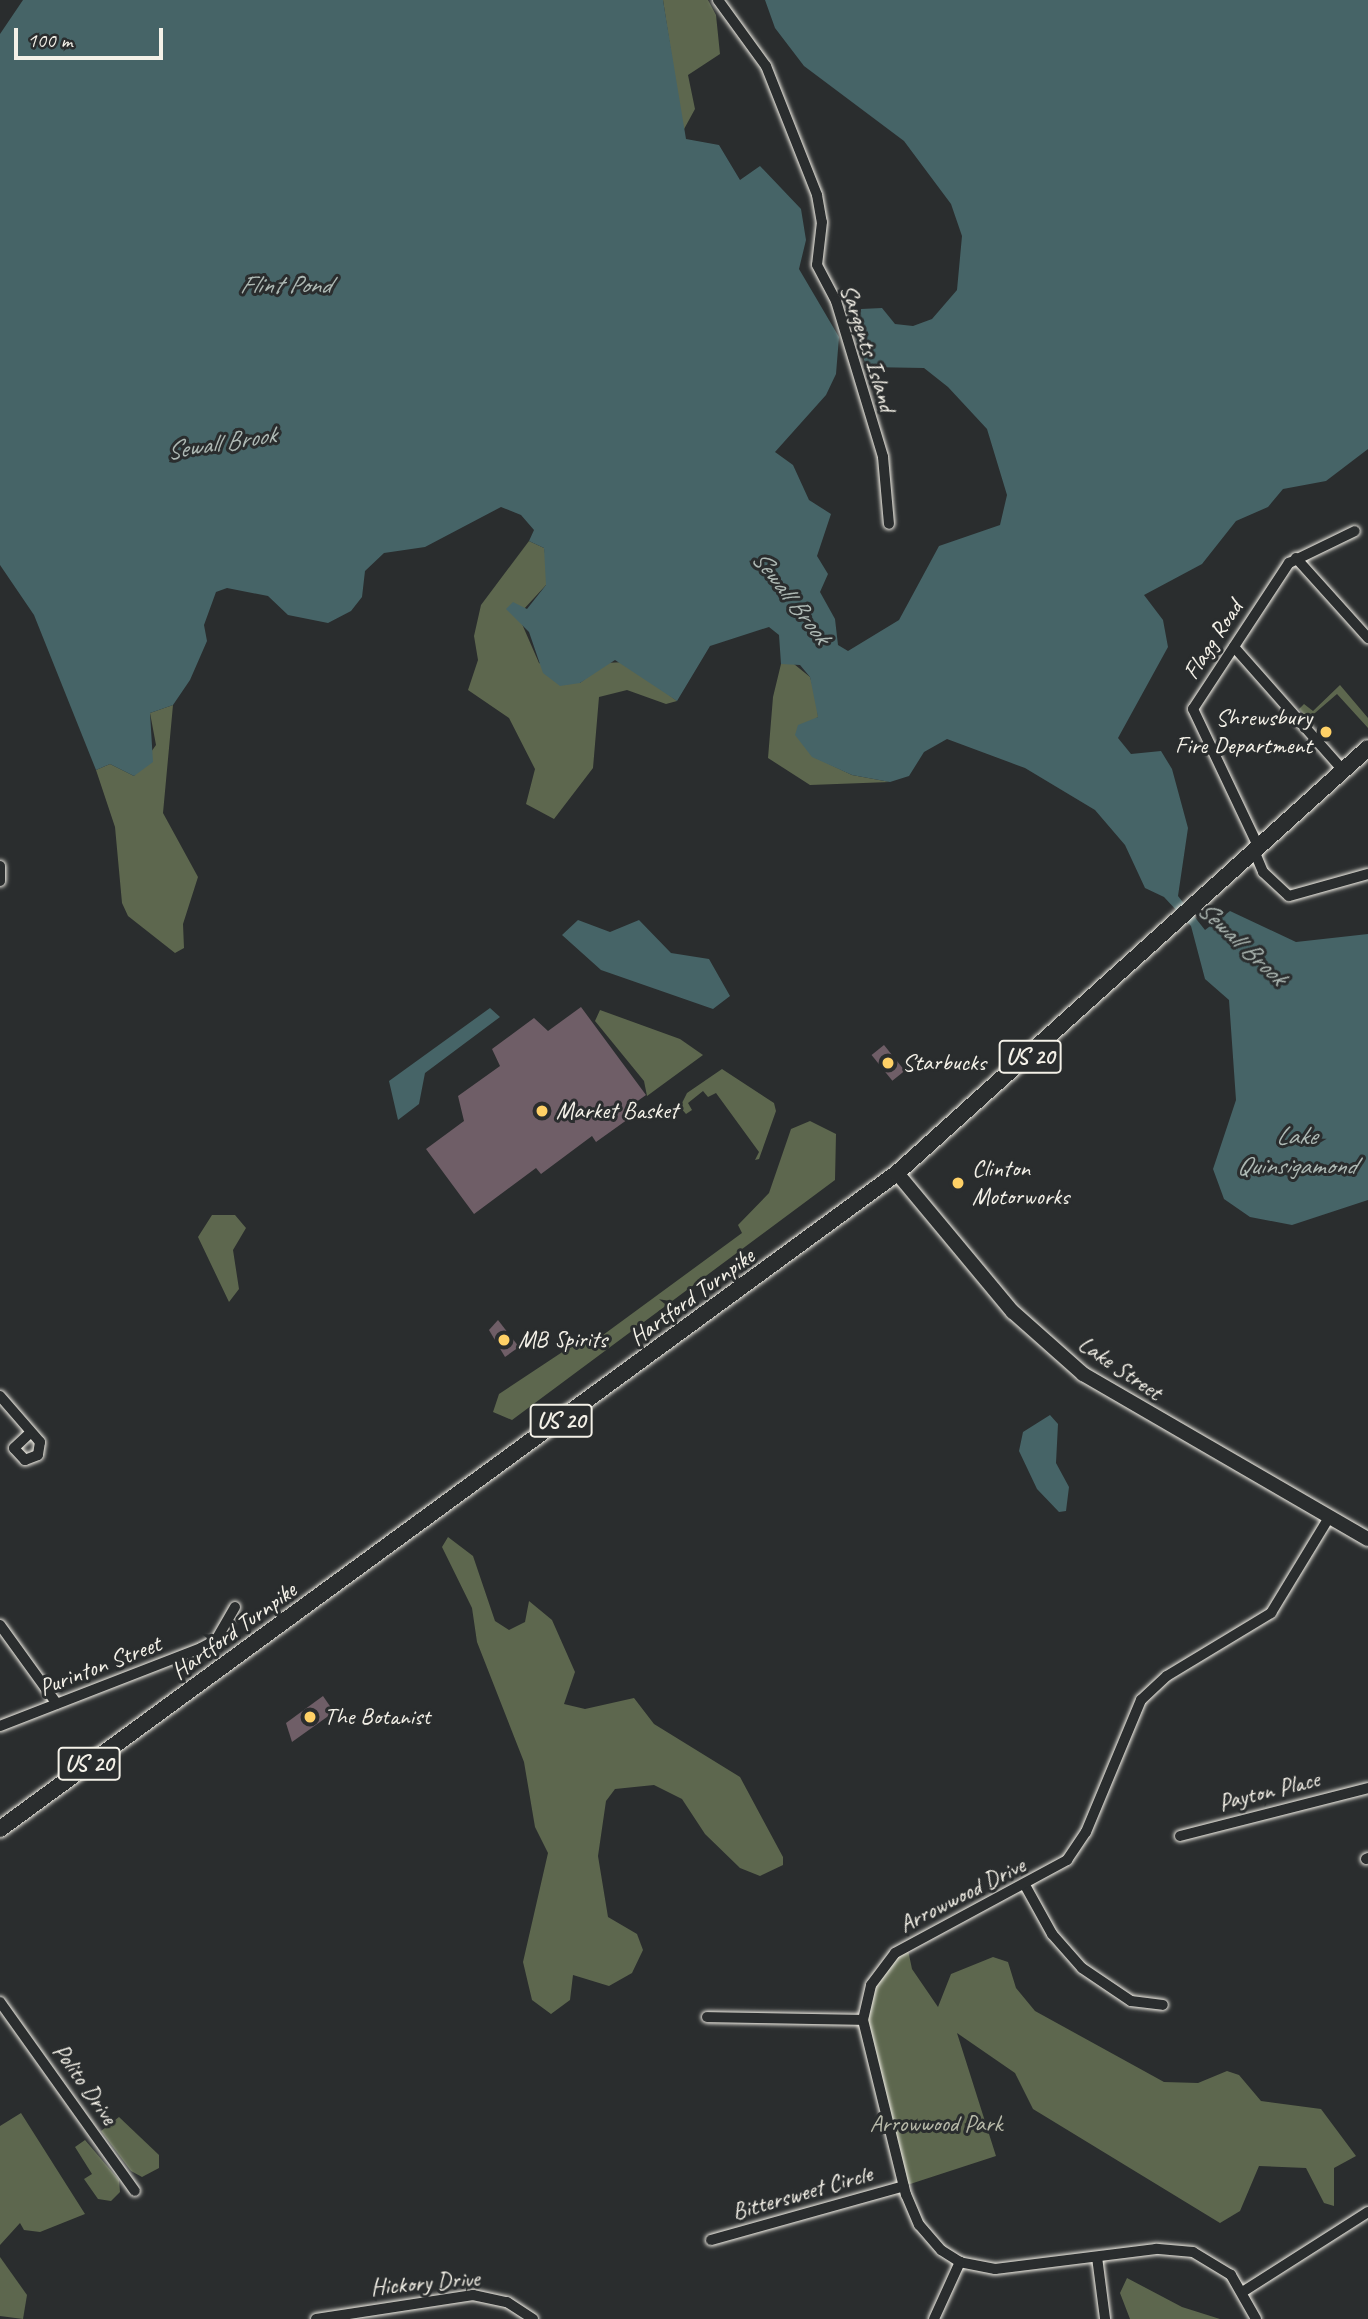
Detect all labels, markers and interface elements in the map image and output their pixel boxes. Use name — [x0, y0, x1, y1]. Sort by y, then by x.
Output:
scale bar — [18, 14, 166, 58]
text: 100 m — [27, 27, 72, 53]
water label: Flint Pond — [240, 269, 330, 301]
street label: Sargents Island — [834, 281, 902, 415]
water label: Sewall Brook — [164, 419, 278, 467]
water label: Sewall Brook — [745, 544, 837, 650]
street label: Flagg Road — [1177, 595, 1249, 685]
place label: Shrewsbury Fire Department — [1177, 704, 1312, 760]
marker: Shrewsbury Fire Department — [1318, 724, 1334, 740]
water label: Sewall Brook — [1191, 894, 1293, 992]
road number: US 20 — [998, 1038, 1062, 1076]
place label: Starbucks — [902, 1049, 986, 1077]
marker: Starbucks — [880, 1055, 896, 1071]
place label: Market Basket — [556, 1097, 678, 1125]
marker: Market Basket — [534, 1103, 550, 1119]
water label: Lake Quinsigamond — [1236, 1120, 1356, 1182]
place label: Clinton Motorworks — [972, 1155, 1069, 1211]
marker: Clinton Motorworks — [950, 1175, 966, 1191]
street label: Hartford Turnpike — [624, 1242, 760, 1352]
place label: MB Spirits — [518, 1326, 608, 1354]
street label: Lake Street — [1072, 1329, 1168, 1407]
marker: MB Spirits — [496, 1332, 512, 1348]
road number: US 20 — [530, 1402, 592, 1440]
street label: Hartford Turnpike — [166, 1576, 302, 1686]
street label: Purinton Street — [35, 1630, 165, 1702]
place label: The Botanist — [324, 1703, 430, 1731]
marker: The Botanist — [302, 1709, 318, 1725]
road number: US 20 — [57, 1744, 120, 1784]
street label: Payton Place — [1215, 1765, 1323, 1817]
street label: Arrowwood Drive — [894, 1851, 1030, 1939]
street label: Polito Drive — [47, 2038, 123, 2130]
park label: Arrowwood Park — [870, 2110, 1002, 2138]
street label: Bittersweet Circle — [729, 2159, 875, 2227]
street label: Hickory Drive — [369, 2264, 481, 2302]

